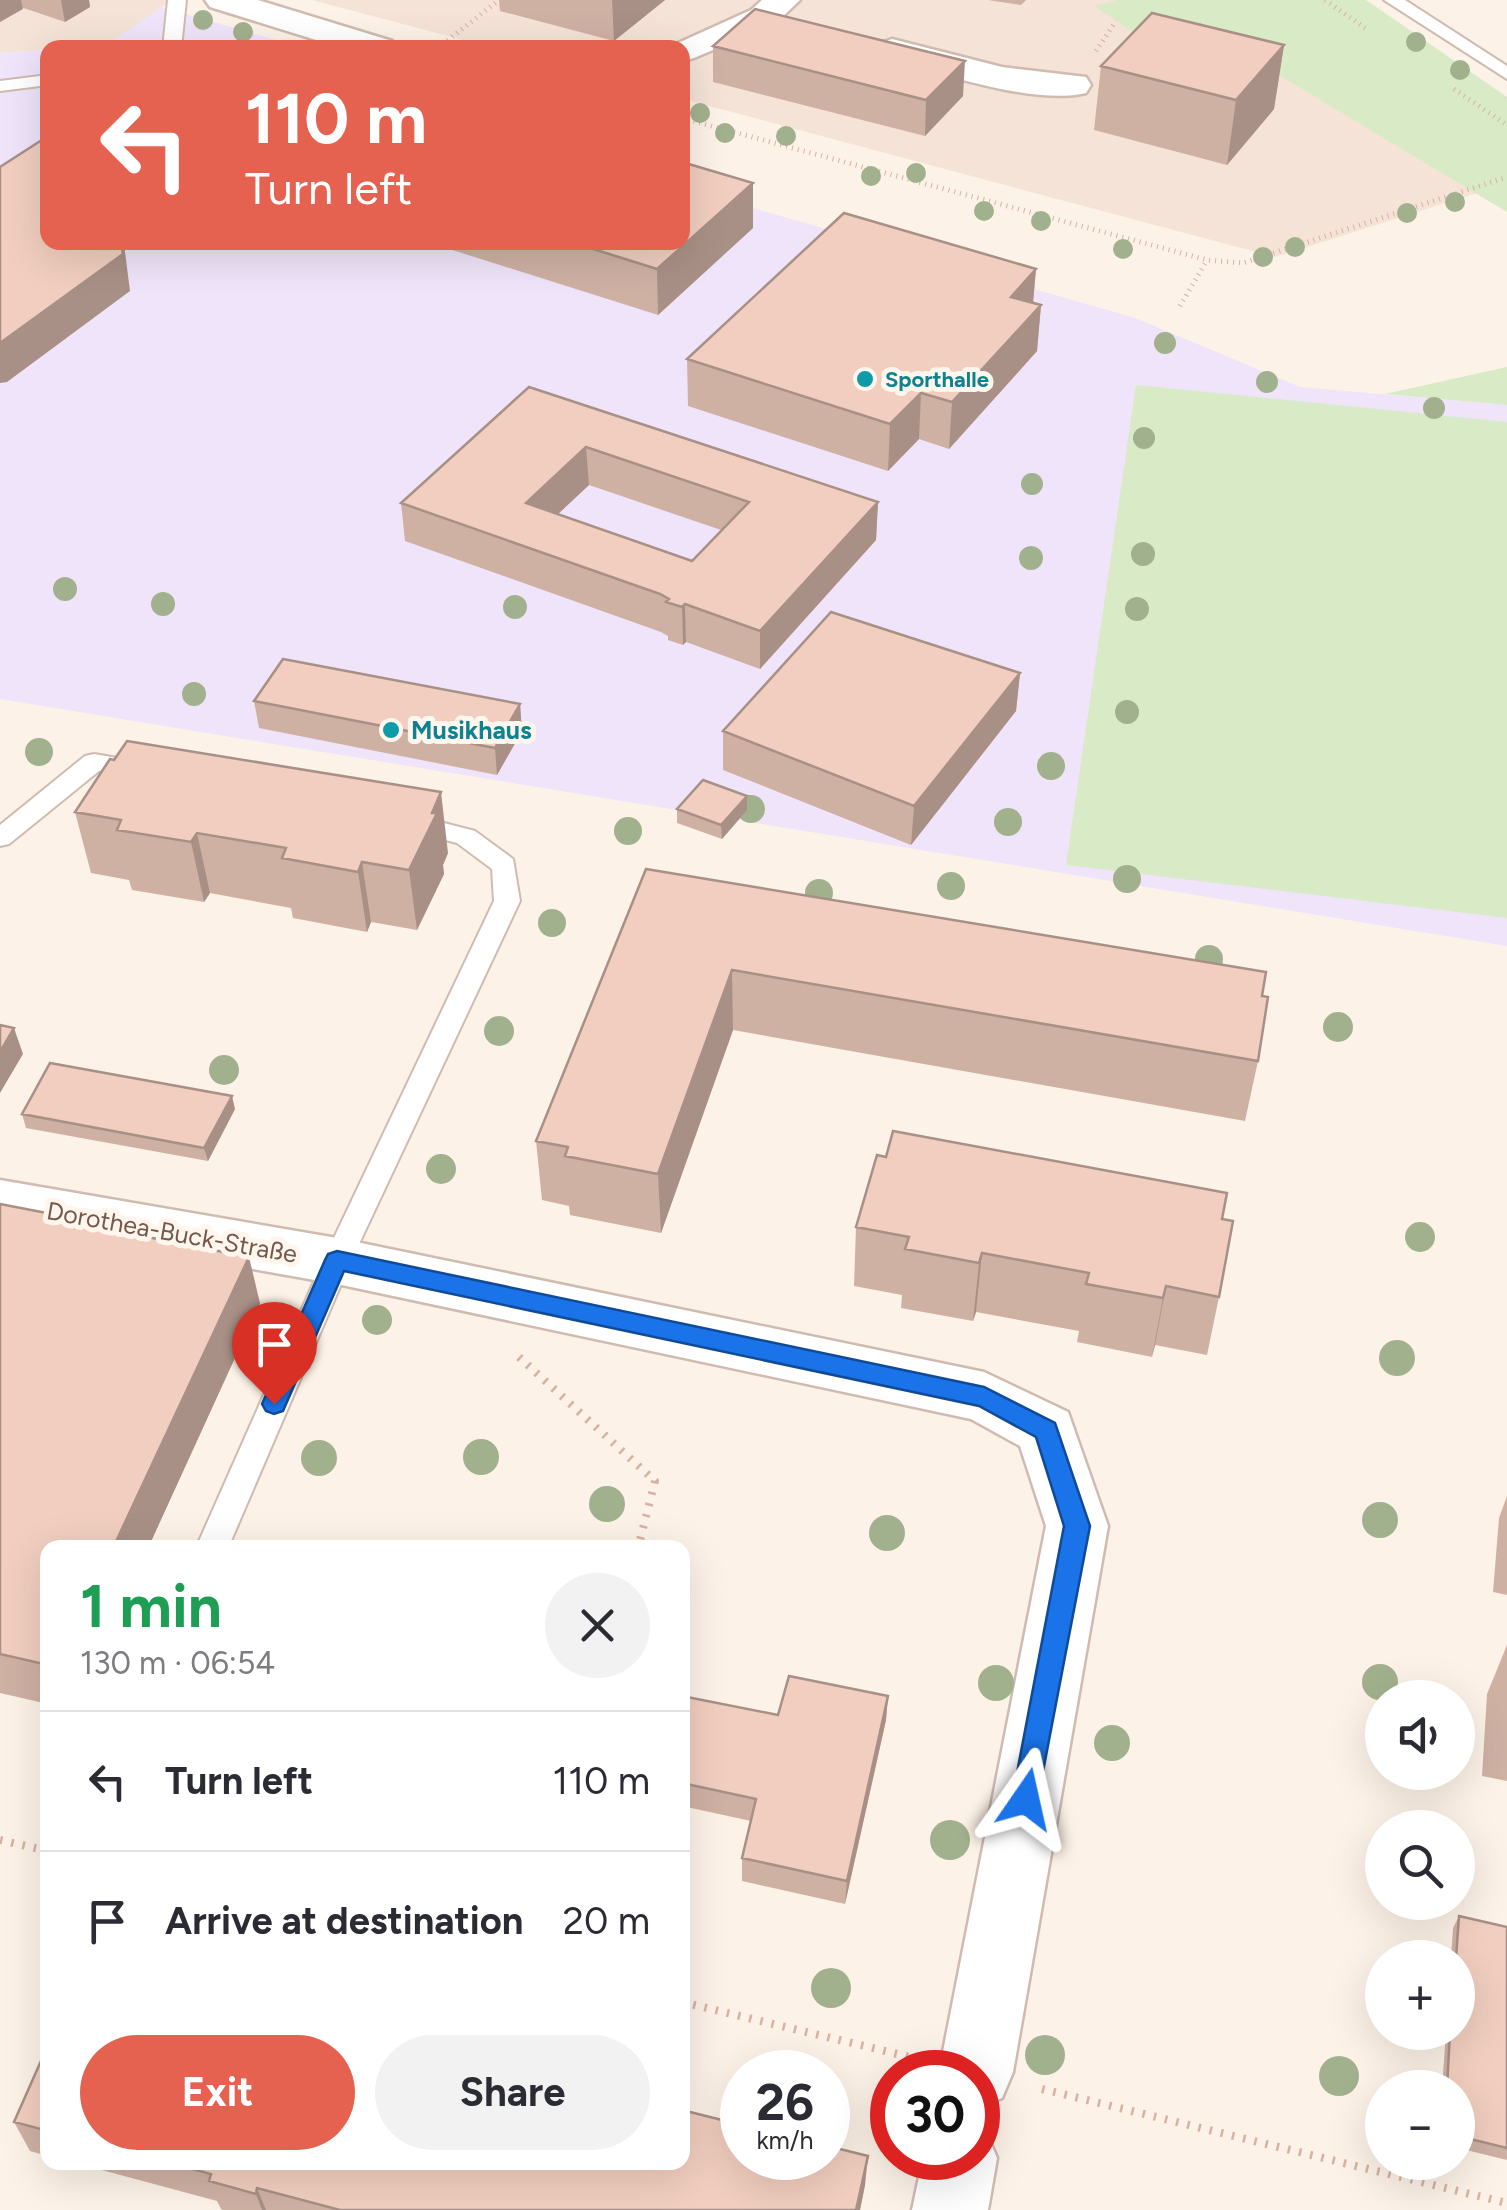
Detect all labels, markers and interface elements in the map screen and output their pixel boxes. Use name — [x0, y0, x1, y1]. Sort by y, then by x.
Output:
text: 110 m — [245, 76, 427, 161]
icon: left — [80, 80, 210, 210]
text: Turn left — [245, 161, 412, 215]
place label: Sporthalle — [885, 366, 989, 393]
marker: Sporthalle — [854, 368, 876, 390]
place label: Musikhaus — [411, 715, 532, 745]
marker: Musikhaus — [380, 719, 402, 741]
street label: Dorothea-Buck-Straße — [44, 1195, 300, 1269]
pin — [232, 1302, 317, 1405]
icon: arrive — [247, 1317, 302, 1372]
text: 1 min — [80, 1570, 222, 1642]
button: close — [545, 1573, 650, 1678]
text: 130 m · 06:54 — [80, 1644, 275, 1682]
map controls — [1365, 1680, 1475, 2180]
button: sound — [1365, 1680, 1475, 1790]
position arrow — [974, 1747, 1078, 1851]
icon: left — [80, 1754, 135, 1809]
text: Turn left — [165, 1758, 313, 1804]
text: 110 m — [553, 1758, 650, 1804]
button: search — [1365, 1810, 1475, 1920]
icon: arrive — [80, 1894, 135, 1949]
text: Arrive at destination — [165, 1898, 523, 1944]
text: 20 m — [563, 1898, 650, 1944]
button: + — [1365, 1940, 1475, 2050]
button: Exit — [80, 2035, 355, 2150]
button: Share — [375, 2035, 650, 2150]
speed limit sign: 30 — [870, 2050, 1000, 2180]
button: − — [1365, 2070, 1475, 2180]
text: 26 — [756, 2072, 814, 2133]
text: km/h — [756, 2125, 814, 2155]

